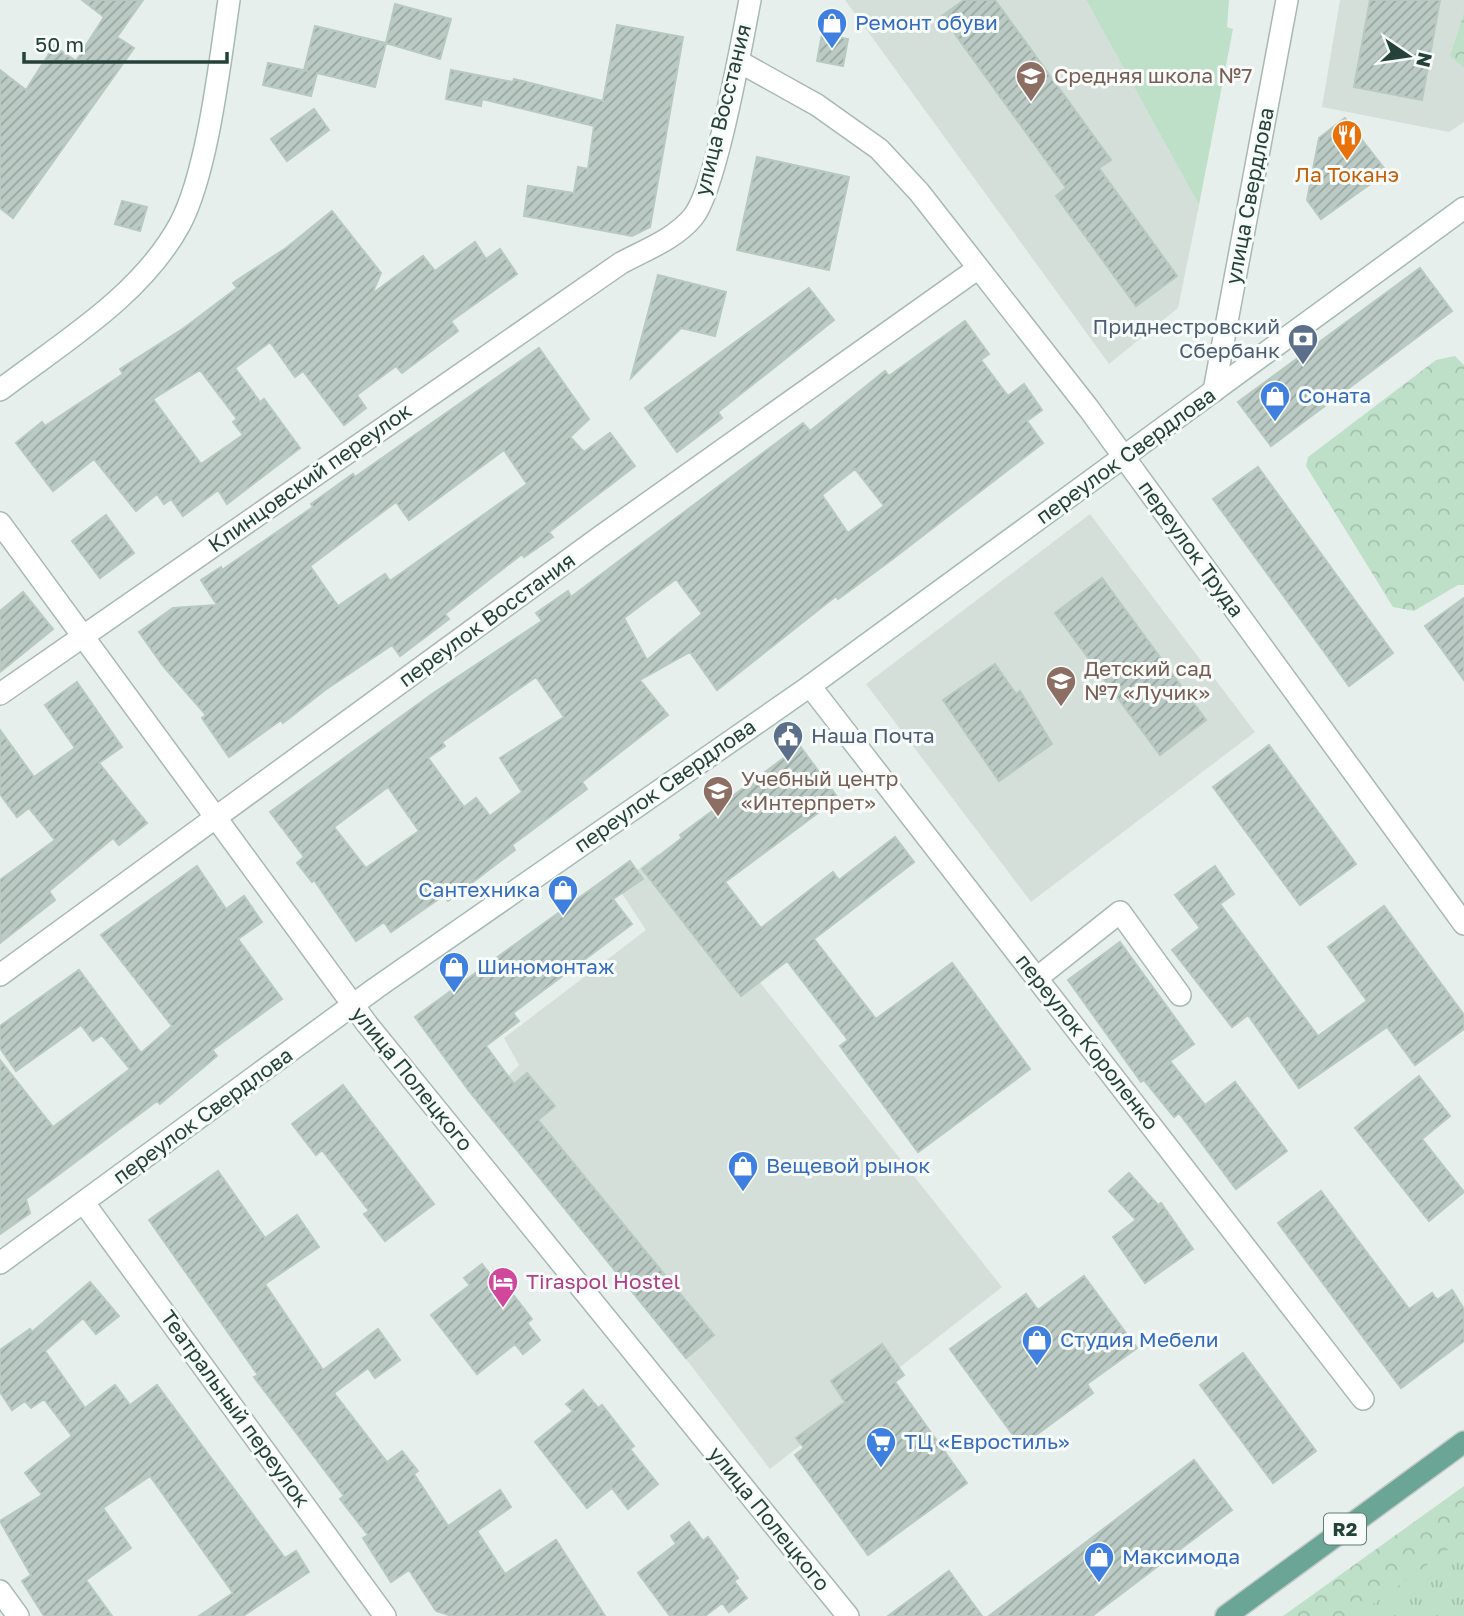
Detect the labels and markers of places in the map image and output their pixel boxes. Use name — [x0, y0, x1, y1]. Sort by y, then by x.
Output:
shop icon: Ремонт обуви — [815, 6, 849, 50]
place label: Ремонт обуви — [855, 9, 998, 35]
school or university icon: Средняя школа №7 — [1014, 59, 1048, 103]
place label: Средняя школа №7 — [1054, 62, 1252, 88]
restaurant icon: Ла Токанэ — [1330, 118, 1364, 162]
place label: Ла Токанэ — [1295, 161, 1399, 187]
place label: Приднестровский Сбербанк — [1093, 313, 1280, 363]
bank icon: Приднестровский Сбербанк — [1286, 322, 1320, 366]
shop icon: Соната — [1258, 379, 1292, 423]
place label: Соната — [1298, 382, 1371, 408]
place label: Детский сад №7 «Лучик» — [1084, 655, 1212, 705]
school or university icon: Детский сад №7 «Лучик» — [1044, 664, 1078, 708]
public building icon: Наша Почта — [771, 719, 805, 763]
place label: Наша Почта — [811, 722, 935, 748]
place label: Учебный центр «Интерпрет» — [741, 765, 898, 815]
school or university icon: Учебный центр «Интерпрет» — [701, 774, 735, 818]
shop icon: Сантехника — [546, 873, 580, 917]
place label: Сантехника — [418, 876, 540, 902]
shop icon: Шиномонтаж — [437, 950, 471, 994]
place label: Шиномонтаж — [477, 953, 615, 979]
shop icon: Вещевой рынок — [726, 1149, 760, 1193]
place label: Вещевой рынок — [766, 1152, 930, 1178]
hotel icon: Tiraspol Hostel — [486, 1265, 520, 1309]
place label: Tiraspol Hostel — [526, 1268, 680, 1294]
shop icon: Студия Мебели — [1020, 1323, 1054, 1367]
place label: Студия Мебели — [1060, 1326, 1219, 1352]
supermarket icon: ТЦ «Евростиль» — [864, 1425, 898, 1469]
place label: ТЦ «Евростиль» — [904, 1428, 1069, 1454]
shop icon: Максимода — [1082, 1540, 1116, 1584]
place label: Максимода — [1122, 1543, 1240, 1569]

